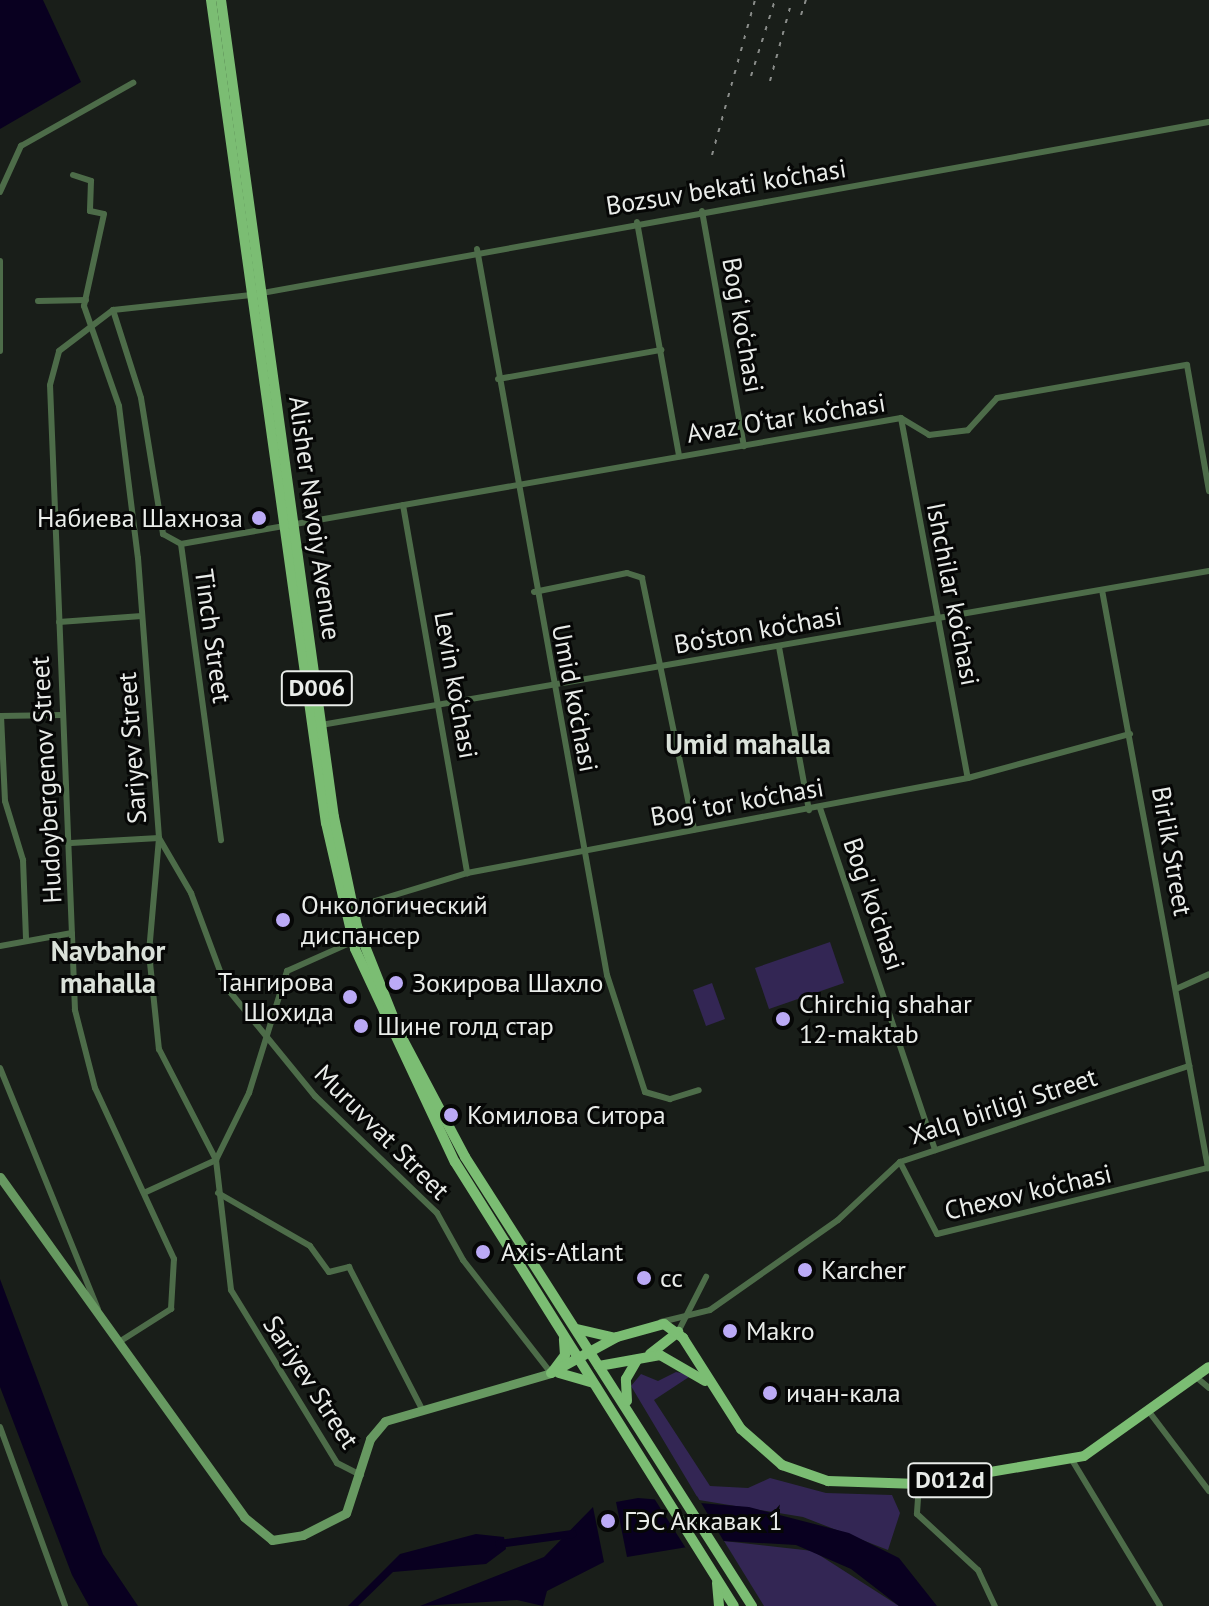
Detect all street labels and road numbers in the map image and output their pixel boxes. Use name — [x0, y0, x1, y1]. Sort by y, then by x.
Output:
street label: Bozsuv bekati ko‘chasi — [603, 153, 849, 221]
street label: Bog‘ ko‘chasi — [716, 254, 770, 396]
street label: Avaz O‘tar ko‘chasi — [684, 387, 888, 449]
street label: Alisher Navoiy Avenue — [282, 393, 348, 643]
street label: Ishchilar ko‘chasi — [920, 500, 986, 688]
street label: Tinch Street — [188, 567, 238, 705]
street label: Bo‘ston ko‘chasi — [672, 600, 844, 660]
street label: Levin ko‘chasi — [428, 609, 484, 761]
street label: Umid ko‘chasi — [545, 621, 605, 775]
street label: Hudoybergenov Street — [24, 655, 68, 905]
road number: D006 — [279, 668, 355, 708]
street label: Sariyev Street — [111, 671, 153, 825]
street label: Bog‘ tor ko‘chasi — [647, 771, 827, 833]
street label: Birlik Street — [1145, 784, 1199, 918]
street label: Bog' ko'chasi — [836, 833, 912, 975]
street label: Muruvvat Street — [308, 1058, 456, 1206]
street label: Xalq birligi Street — [905, 1061, 1101, 1151]
street label: Chexov ko‘chasi — [941, 1158, 1115, 1226]
street label: Sariyev Street — [256, 1309, 366, 1455]
road number: D012d — [906, 1460, 994, 1500]

